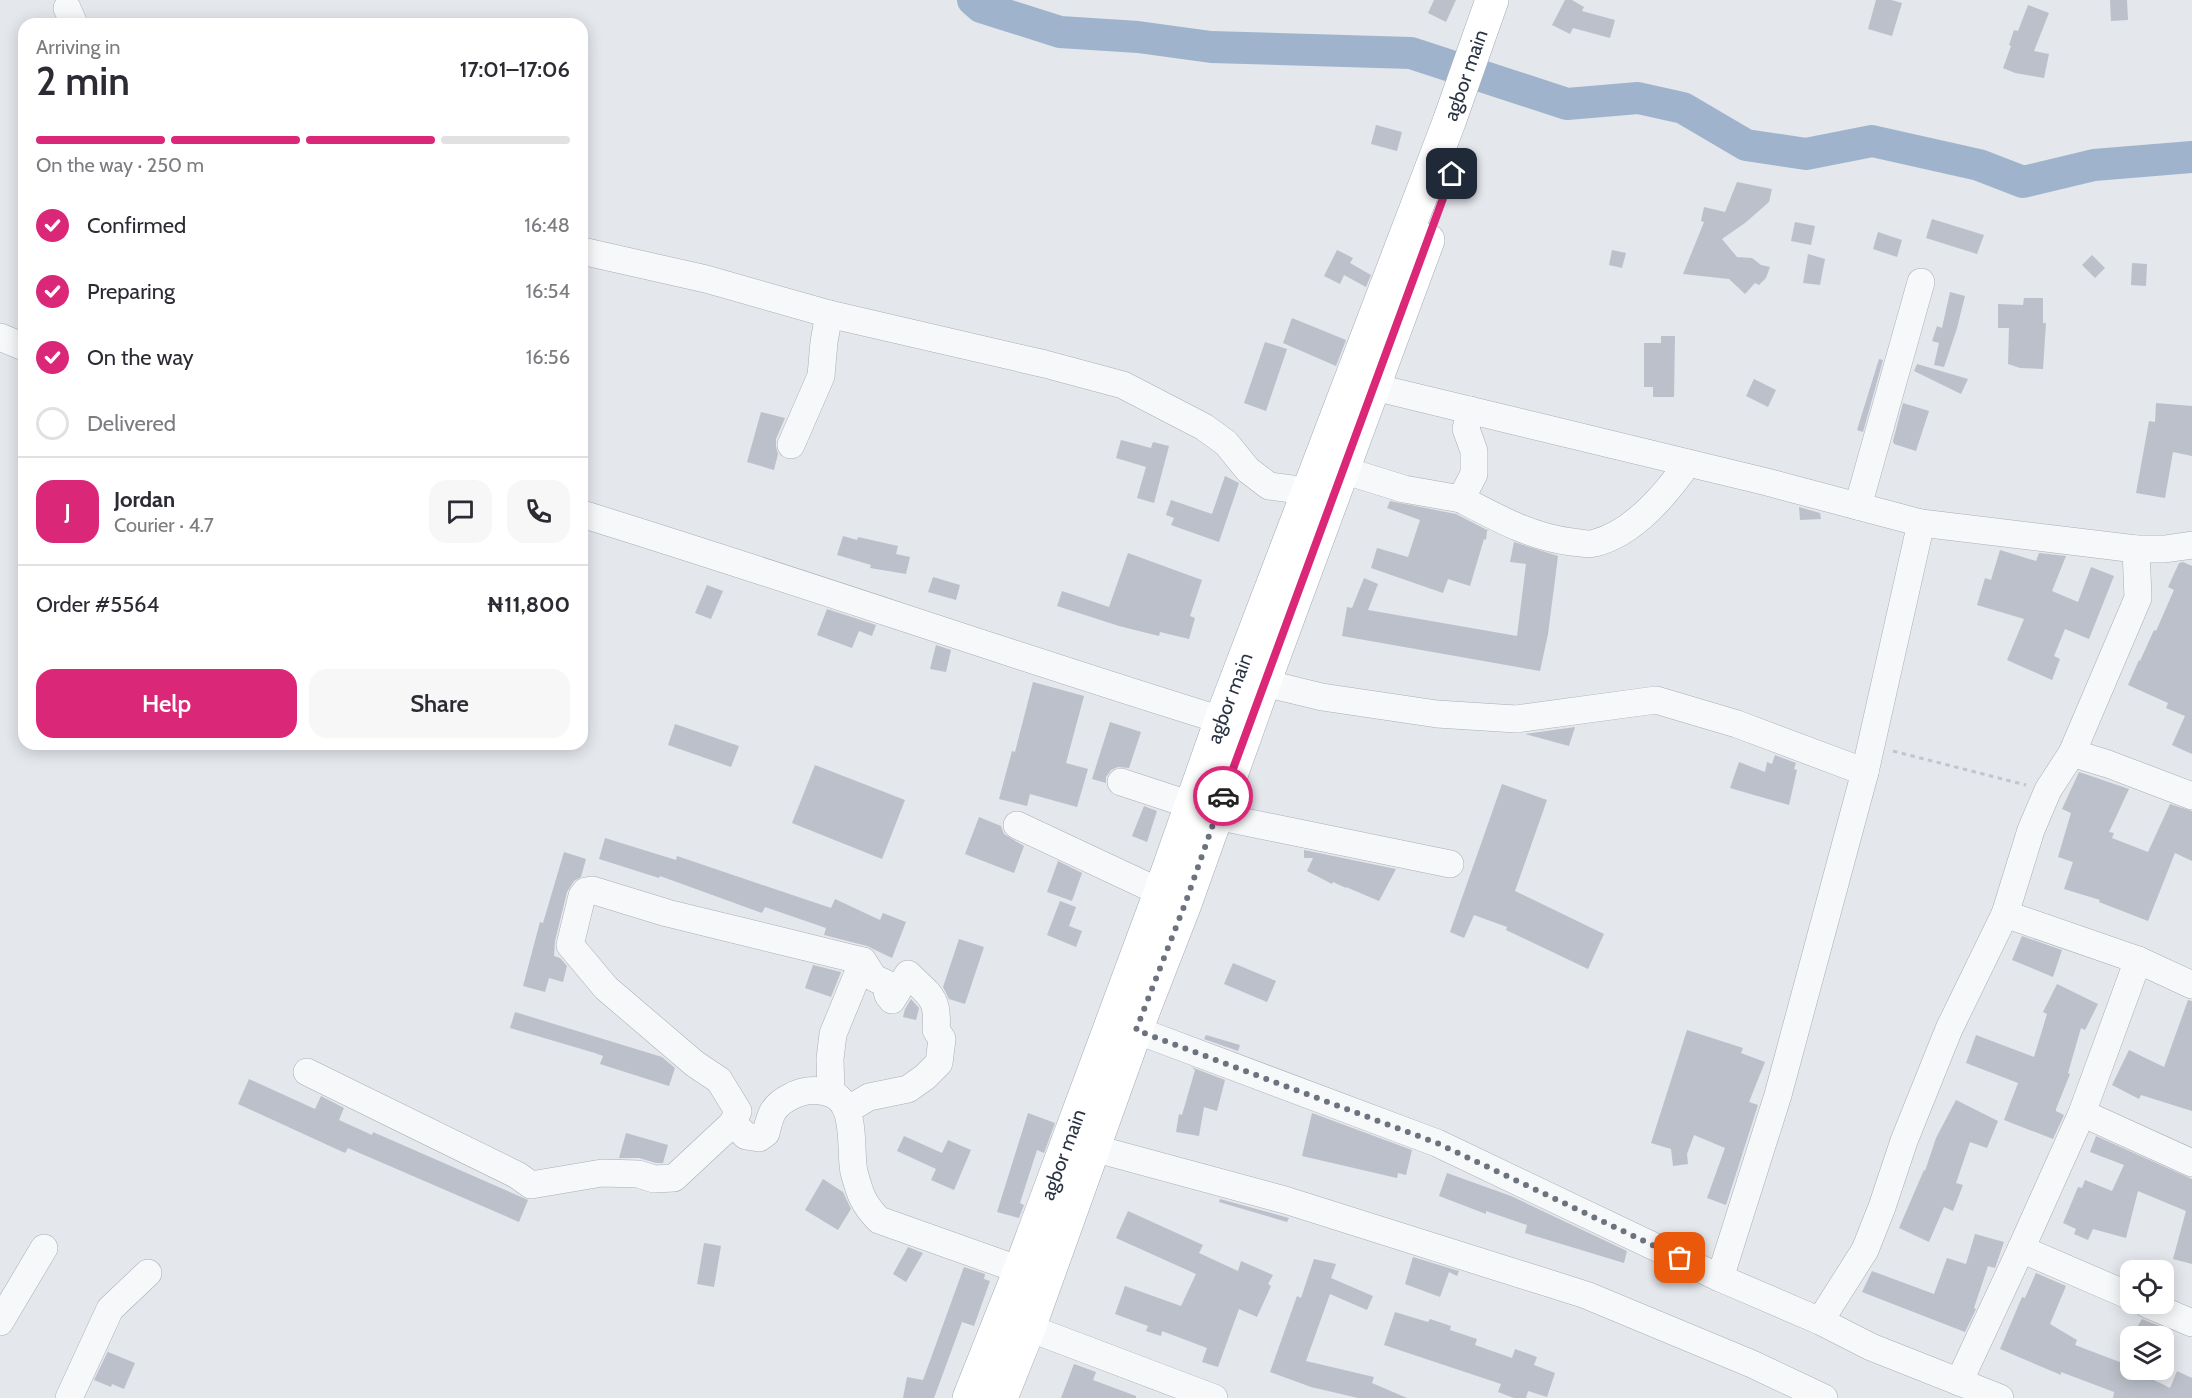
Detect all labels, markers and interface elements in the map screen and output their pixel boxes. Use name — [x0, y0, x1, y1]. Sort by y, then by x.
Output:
street label: agbor main — [1438, 26, 1493, 124]
text: Arriving in — [36, 35, 120, 59]
text: 17:01–17:06 — [460, 56, 570, 83]
text: 2 min — [36, 57, 130, 105]
pin — [1426, 148, 1477, 199]
text: On the way · 250 m — [36, 153, 204, 177]
icon: home — [1435, 157, 1468, 190]
icon: check — [36, 209, 69, 242]
text: Confirmed — [87, 212, 186, 239]
text: 16:48 — [524, 213, 570, 237]
icon: check — [36, 275, 69, 308]
text: Preparing — [87, 278, 175, 305]
text: 16:54 — [526, 279, 570, 303]
icon: check — [36, 341, 69, 374]
text: On the way — [87, 344, 194, 371]
text: 16:56 — [526, 345, 570, 369]
text: Delivered — [87, 410, 176, 437]
button: chat — [429, 480, 492, 543]
button: phone — [507, 480, 570, 543]
text: Jordan — [114, 486, 175, 513]
text: J — [64, 498, 71, 525]
text: Courier · 4.7 — [114, 513, 214, 537]
text: Order #5564 — [36, 591, 159, 618]
text: ₦11,800 — [487, 591, 570, 618]
street label: agbor main — [1202, 649, 1258, 747]
button: Help — [36, 669, 297, 738]
button: Share — [309, 669, 570, 738]
courier — [1193, 766, 1253, 826]
icon: car — [1207, 780, 1240, 813]
street label: agbor main — [1035, 1106, 1091, 1203]
pin — [1654, 1232, 1705, 1283]
icon: bag — [1663, 1241, 1696, 1274]
map controls — [2120, 1260, 2174, 1380]
button: locate — [2120, 1260, 2174, 1314]
button: layers — [2120, 1326, 2174, 1380]

